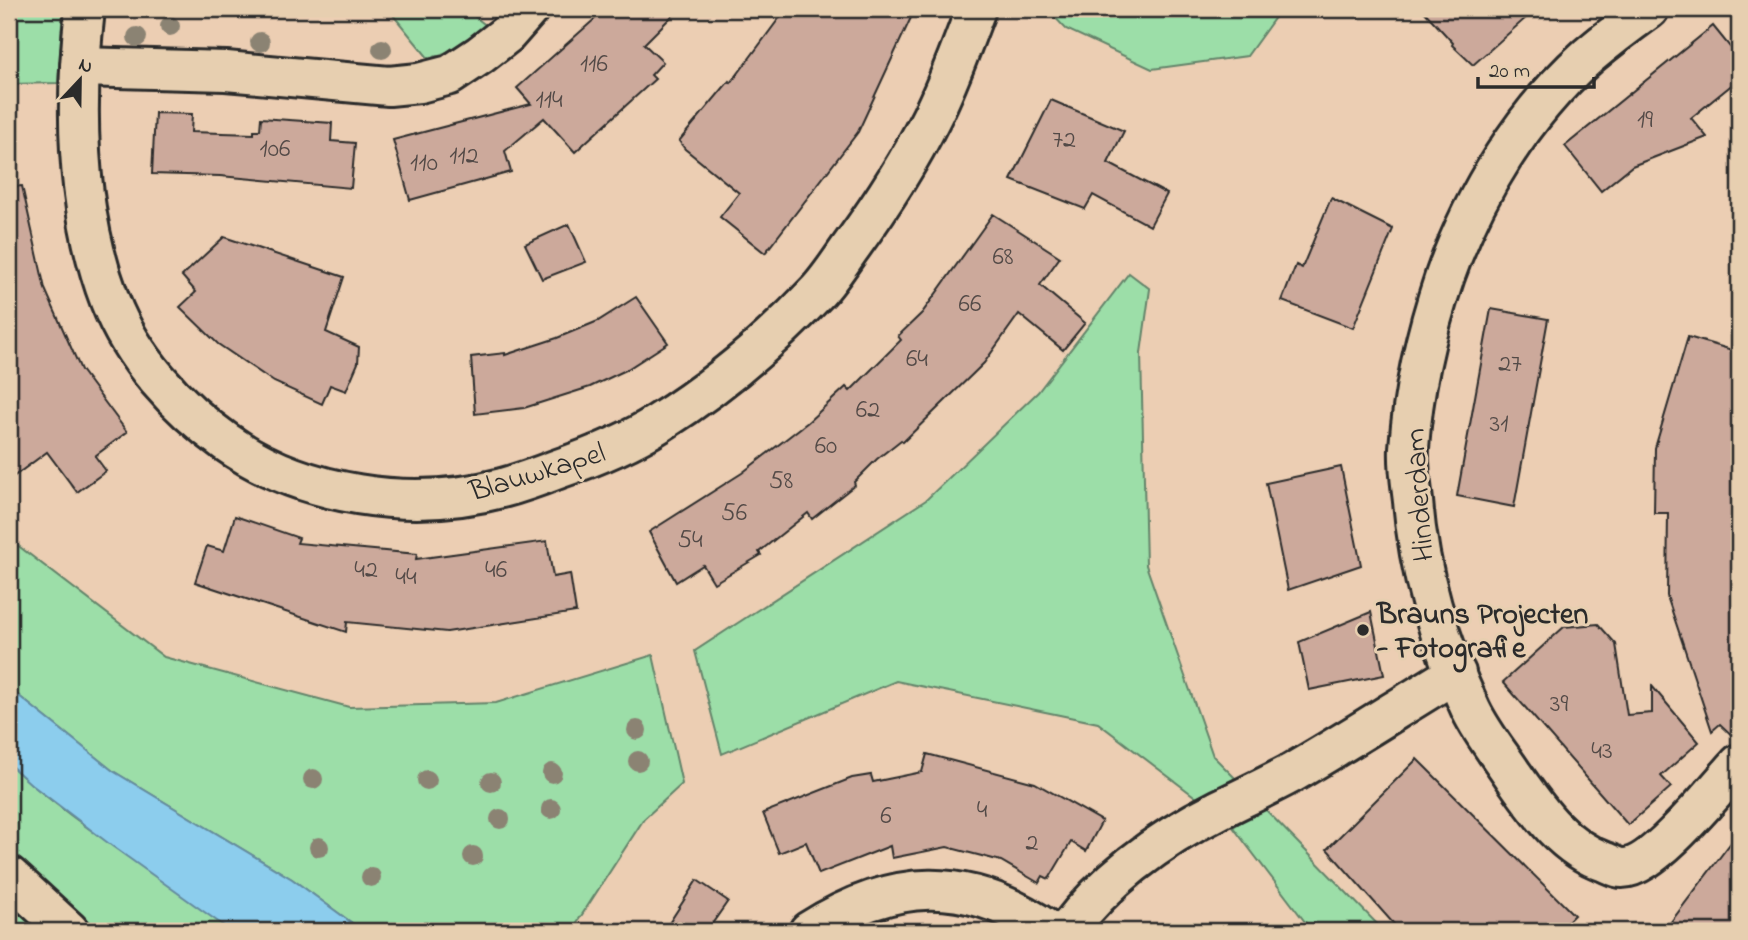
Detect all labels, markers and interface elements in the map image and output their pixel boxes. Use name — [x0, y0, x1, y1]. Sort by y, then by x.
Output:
north arrow — [46, 46, 116, 116]
house number: 116 — [580, 46, 608, 84]
scale bar — [1478, 46, 1594, 90]
text: N — [74, 52, 97, 82]
text: 20 m — [1489, 57, 1530, 87]
house number: 114 — [535, 82, 563, 120]
house number: 19 — [1637, 102, 1653, 140]
house number: 72 — [1052, 122, 1076, 160]
house number: 106 — [260, 131, 290, 169]
house number: 112 — [449, 138, 479, 176]
house number: 110 — [410, 145, 438, 183]
house number: 68 — [992, 239, 1014, 277]
house number: 66 — [959, 286, 981, 324]
house number: 64 — [906, 341, 928, 379]
house number: 27 — [1498, 346, 1522, 384]
house number: 62 — [856, 392, 880, 430]
house number: 31 — [1489, 406, 1509, 444]
street label: Hinderdam — [1394, 427, 1448, 563]
house number: 60 — [815, 428, 837, 466]
street label: Blauwkapel — [464, 432, 611, 516]
house number: 58 — [769, 463, 794, 501]
house number: 56 — [721, 495, 747, 533]
house number: 54 — [677, 522, 703, 560]
house number: 42 — [354, 552, 378, 590]
house number: 46 — [485, 552, 507, 590]
house number: 44 — [395, 559, 417, 597]
place label: Brauns Projecten - Fotografie — [1375, 594, 1588, 673]
marker: Brauns Projecten - Fotografie — [1355, 622, 1371, 638]
house number: 39 — [1550, 686, 1568, 724]
house number: 43 — [1591, 733, 1613, 771]
house number: 4 — [977, 792, 988, 830]
house number: 6 — [880, 798, 892, 836]
house number: 2 — [1026, 825, 1039, 863]

